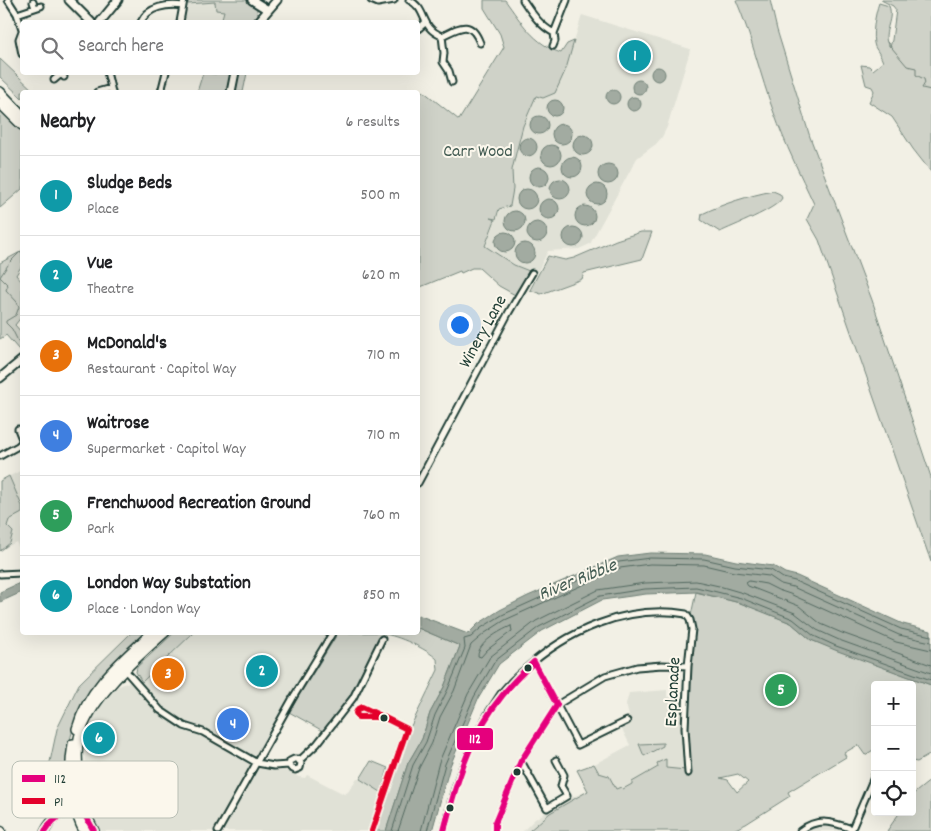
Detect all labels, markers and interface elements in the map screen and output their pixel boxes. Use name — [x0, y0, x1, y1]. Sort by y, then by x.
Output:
search box — [20, 20, 420, 75]
icon: search — [38, 34, 66, 62]
text: Search here — [78, 34, 164, 61]
pin: 1 — [619, 37, 651, 75]
text: Nearby — [40, 108, 95, 138]
text: 6 results — [345, 111, 400, 134]
park label: Carr Wood — [443, 140, 513, 165]
text: Sludge Beds — [87, 171, 172, 198]
text: 1 — [54, 184, 58, 207]
text: 500 m — [360, 184, 400, 207]
text: Place — [87, 198, 119, 221]
text: Vue — [87, 251, 113, 278]
text: 2 — [53, 264, 60, 287]
text: 620 m — [362, 264, 400, 287]
text: Theatre — [87, 278, 134, 301]
street label: Winery Lane — [454, 291, 514, 373]
your location — [447, 312, 473, 338]
text: McDonald's — [87, 331, 167, 358]
text: 3 — [52, 344, 60, 367]
text: 710 m — [367, 344, 400, 367]
text: Restaurant · Capitol Way — [87, 358, 236, 381]
text: Waitrose — [87, 411, 149, 438]
text: 4 — [53, 424, 59, 447]
text: 710 m — [367, 424, 400, 447]
text: Supermarket · Capitol Way — [87, 438, 246, 461]
text: Frenchwood Recreation Ground — [87, 491, 311, 518]
text: 5 — [52, 504, 60, 527]
text: 760 m — [363, 504, 400, 527]
text: Park — [87, 518, 114, 541]
water label: River Ribble — [535, 552, 623, 609]
text: London Way Substation — [87, 571, 251, 598]
text: 6 — [52, 584, 60, 607]
text: 850 m — [363, 584, 400, 607]
text: Place · London Way — [87, 598, 200, 621]
pin: 2 — [246, 652, 278, 690]
pin: 3 — [152, 655, 184, 693]
street label: Esplanade — [660, 656, 688, 728]
unlabelled marker — [523, 663, 533, 673]
pin: 5 — [765, 671, 797, 709]
map controls — [871, 681, 916, 816]
button: + — [871, 681, 916, 726]
pin: 4 — [217, 705, 249, 743]
unlabelled marker — [379, 713, 389, 723]
pin: 6 — [83, 719, 115, 757]
button: − — [871, 726, 916, 771]
line badge: 112 — [456, 727, 494, 751]
text: 112 — [469, 730, 481, 750]
legend — [12, 761, 178, 818]
unlabelled marker — [512, 767, 522, 777]
text: 112 — [54, 770, 66, 790]
button: locate — [871, 771, 916, 816]
text: P1 — [54, 793, 63, 813]
unlabelled marker — [445, 803, 455, 813]

